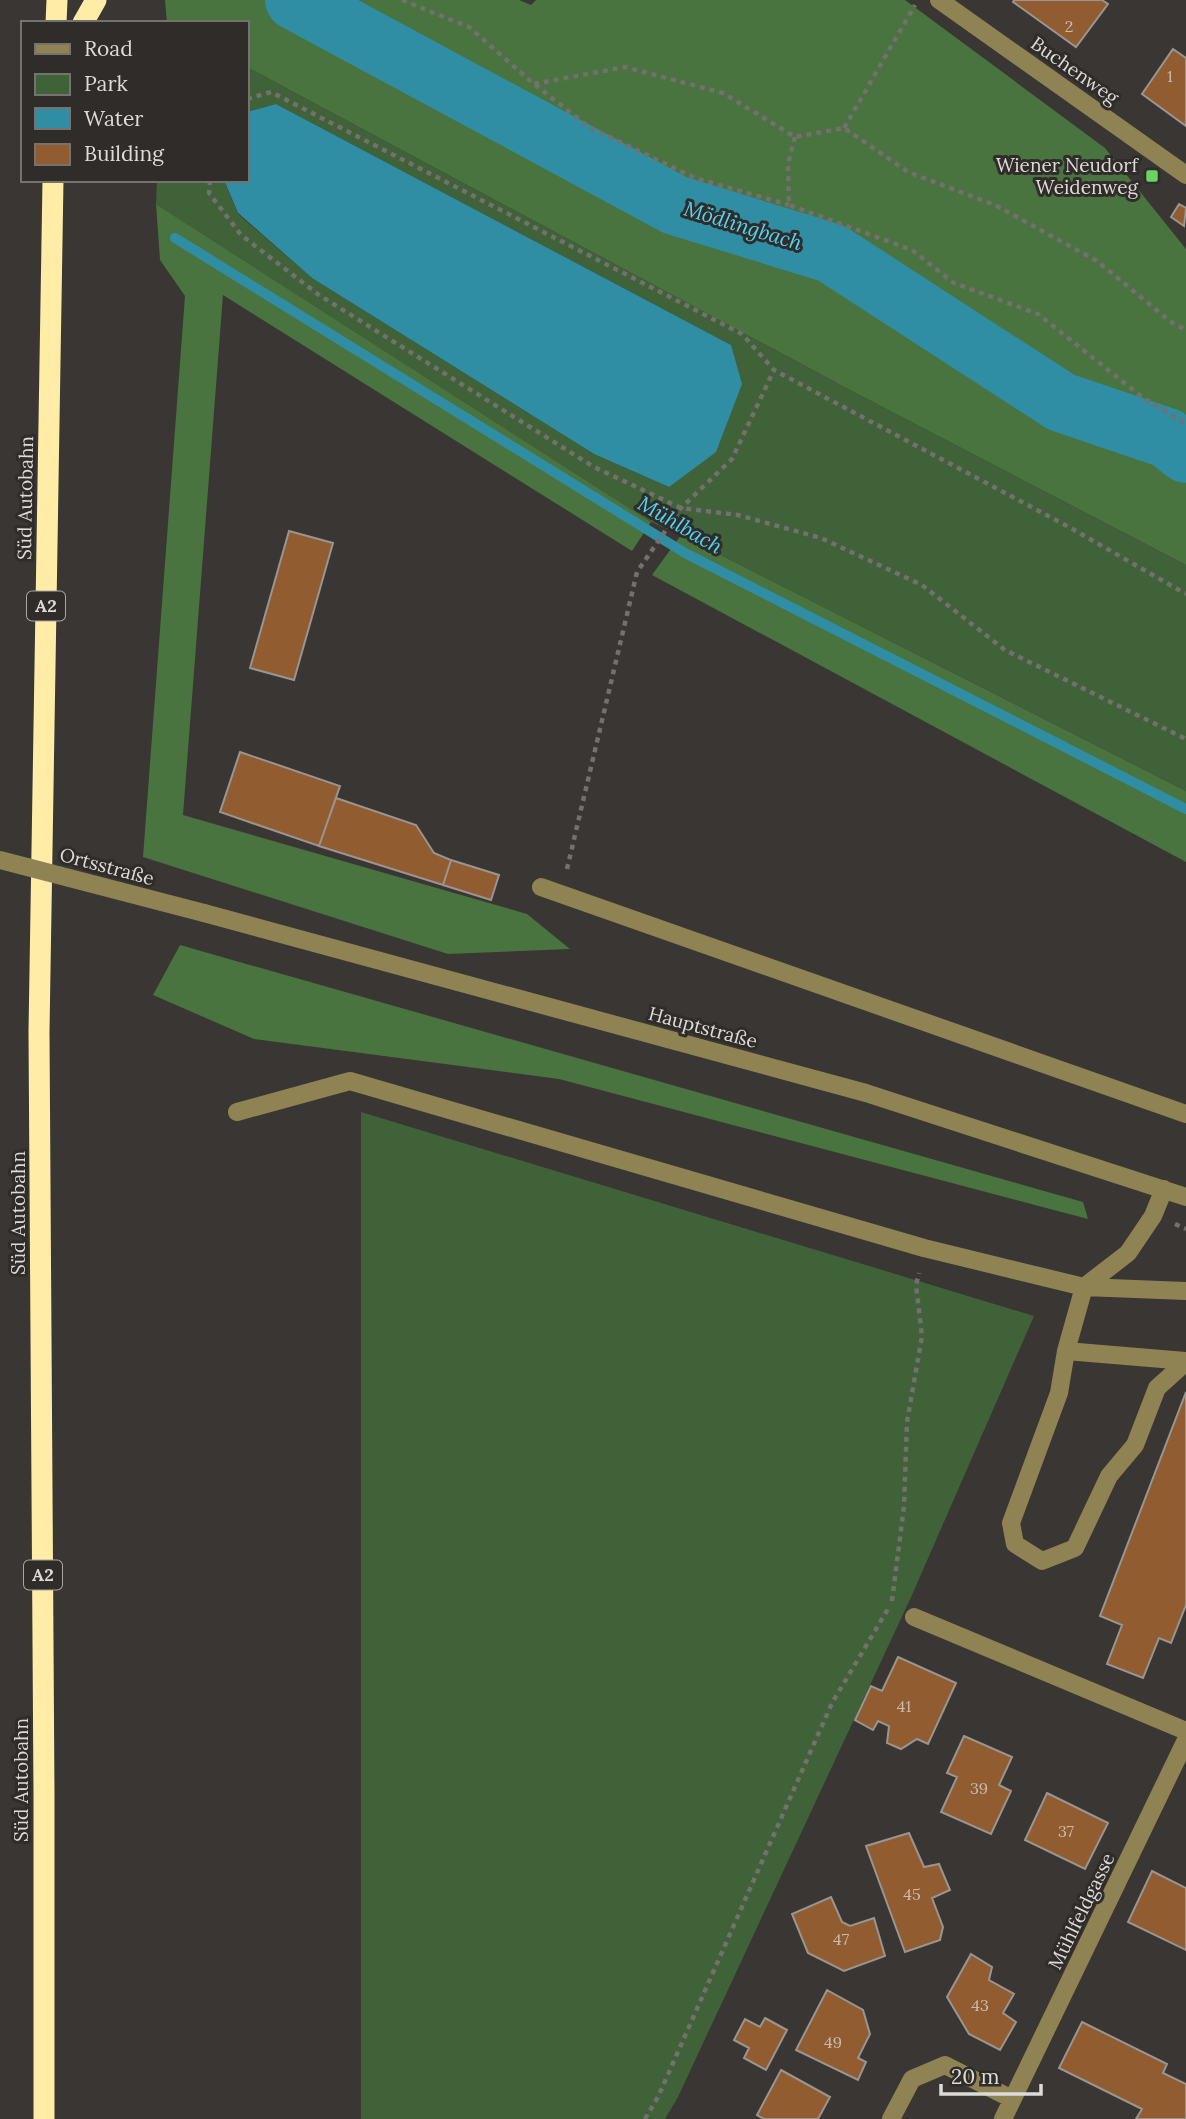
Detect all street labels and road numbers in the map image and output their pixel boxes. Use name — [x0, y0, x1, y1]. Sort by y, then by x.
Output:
street label: Buchenweg — [1026, 31, 1124, 109]
street label: Süd Autobahn — [12, 436, 38, 560]
road number: A2 — [27, 592, 65, 620]
street label: Ortsstraße — [57, 842, 157, 890]
street label: Hauptstraße — [646, 1001, 760, 1053]
street label: Süd Autobahn — [6, 1151, 30, 1275]
road number: A2 — [24, 1560, 62, 1590]
street label: Süd Autobahn — [9, 1718, 33, 1842]
street label: Mühlfeldgasse — [1042, 1849, 1120, 1973]

